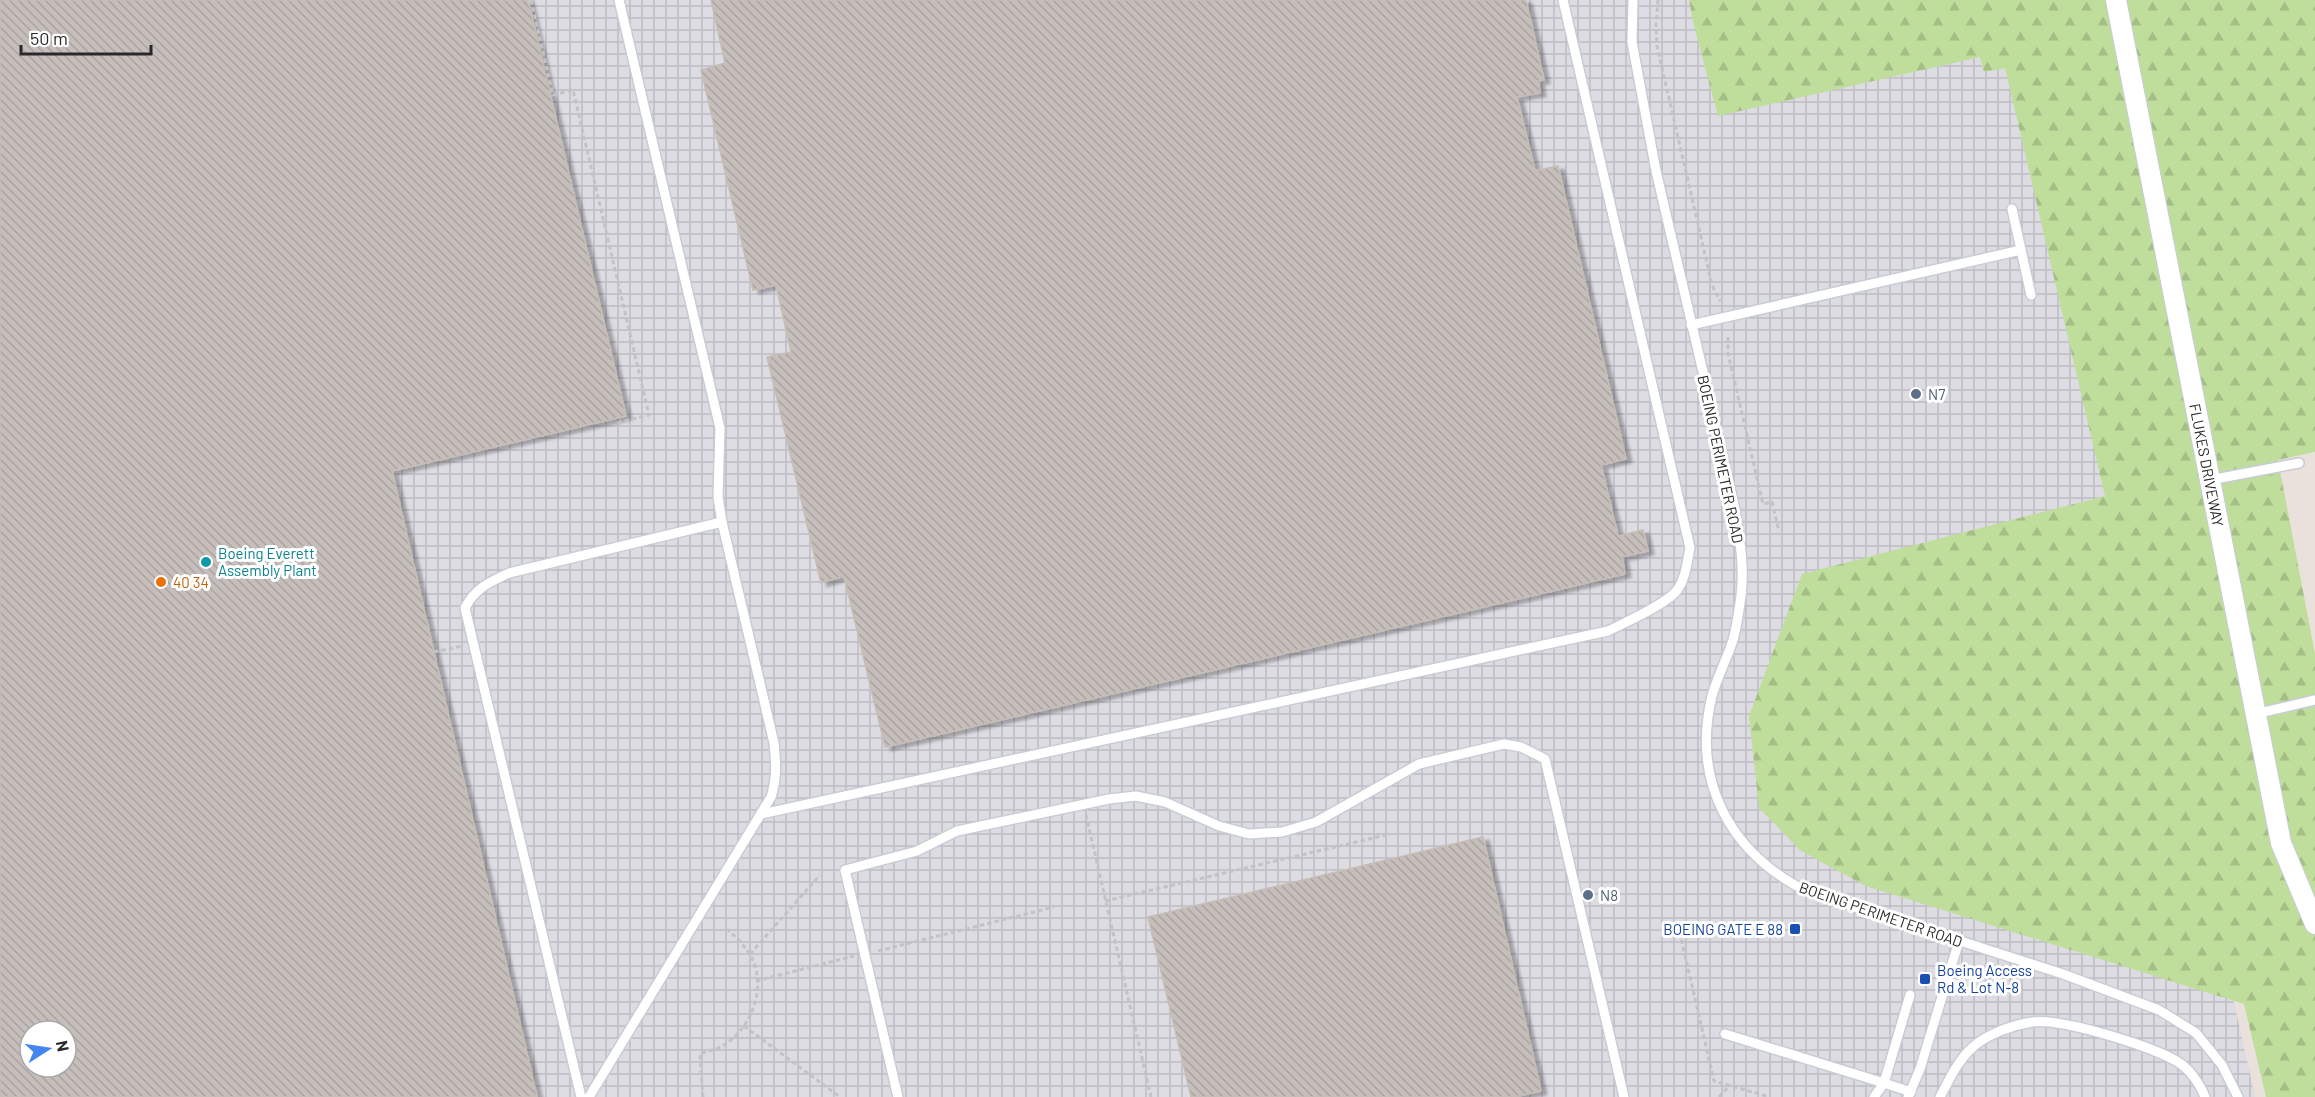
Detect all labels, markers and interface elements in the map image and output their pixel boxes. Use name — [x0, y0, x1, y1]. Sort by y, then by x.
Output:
scale bar — [21, 18, 152, 56]
text: 50 m — [30, 27, 68, 49]
street label: BOEING PERIMETER ROAD — [1694, 373, 1748, 545]
place label: N7 — [1928, 385, 1945, 403]
marker: N7 — [1909, 387, 1923, 401]
street label: FLUKES DRIVEWAY — [2186, 402, 2228, 528]
place label: Boeing Everett Assembly Plant — [218, 544, 317, 579]
marker: Boeing Everett Assembly Plant — [199, 555, 213, 569]
place label: 40 34 — [173, 573, 209, 591]
marker: 40 34 — [154, 575, 168, 589]
street label: BOEING PERIMETER ROAD — [1797, 878, 1965, 950]
place label: N8 — [1600, 886, 1618, 904]
marker: N8 — [1581, 888, 1595, 902]
place label: BOEING GATE E 88 — [1663, 920, 1783, 938]
marker: BOEING GATE E 88 — [1788, 922, 1802, 936]
place label: Boeing Access Rd & Lot N-8 — [1937, 961, 2032, 996]
marker: Boeing Access Rd & Lot N-8 — [1918, 972, 1932, 986]
north arrow — [18, 1019, 78, 1079]
text: N — [53, 1039, 74, 1053]

